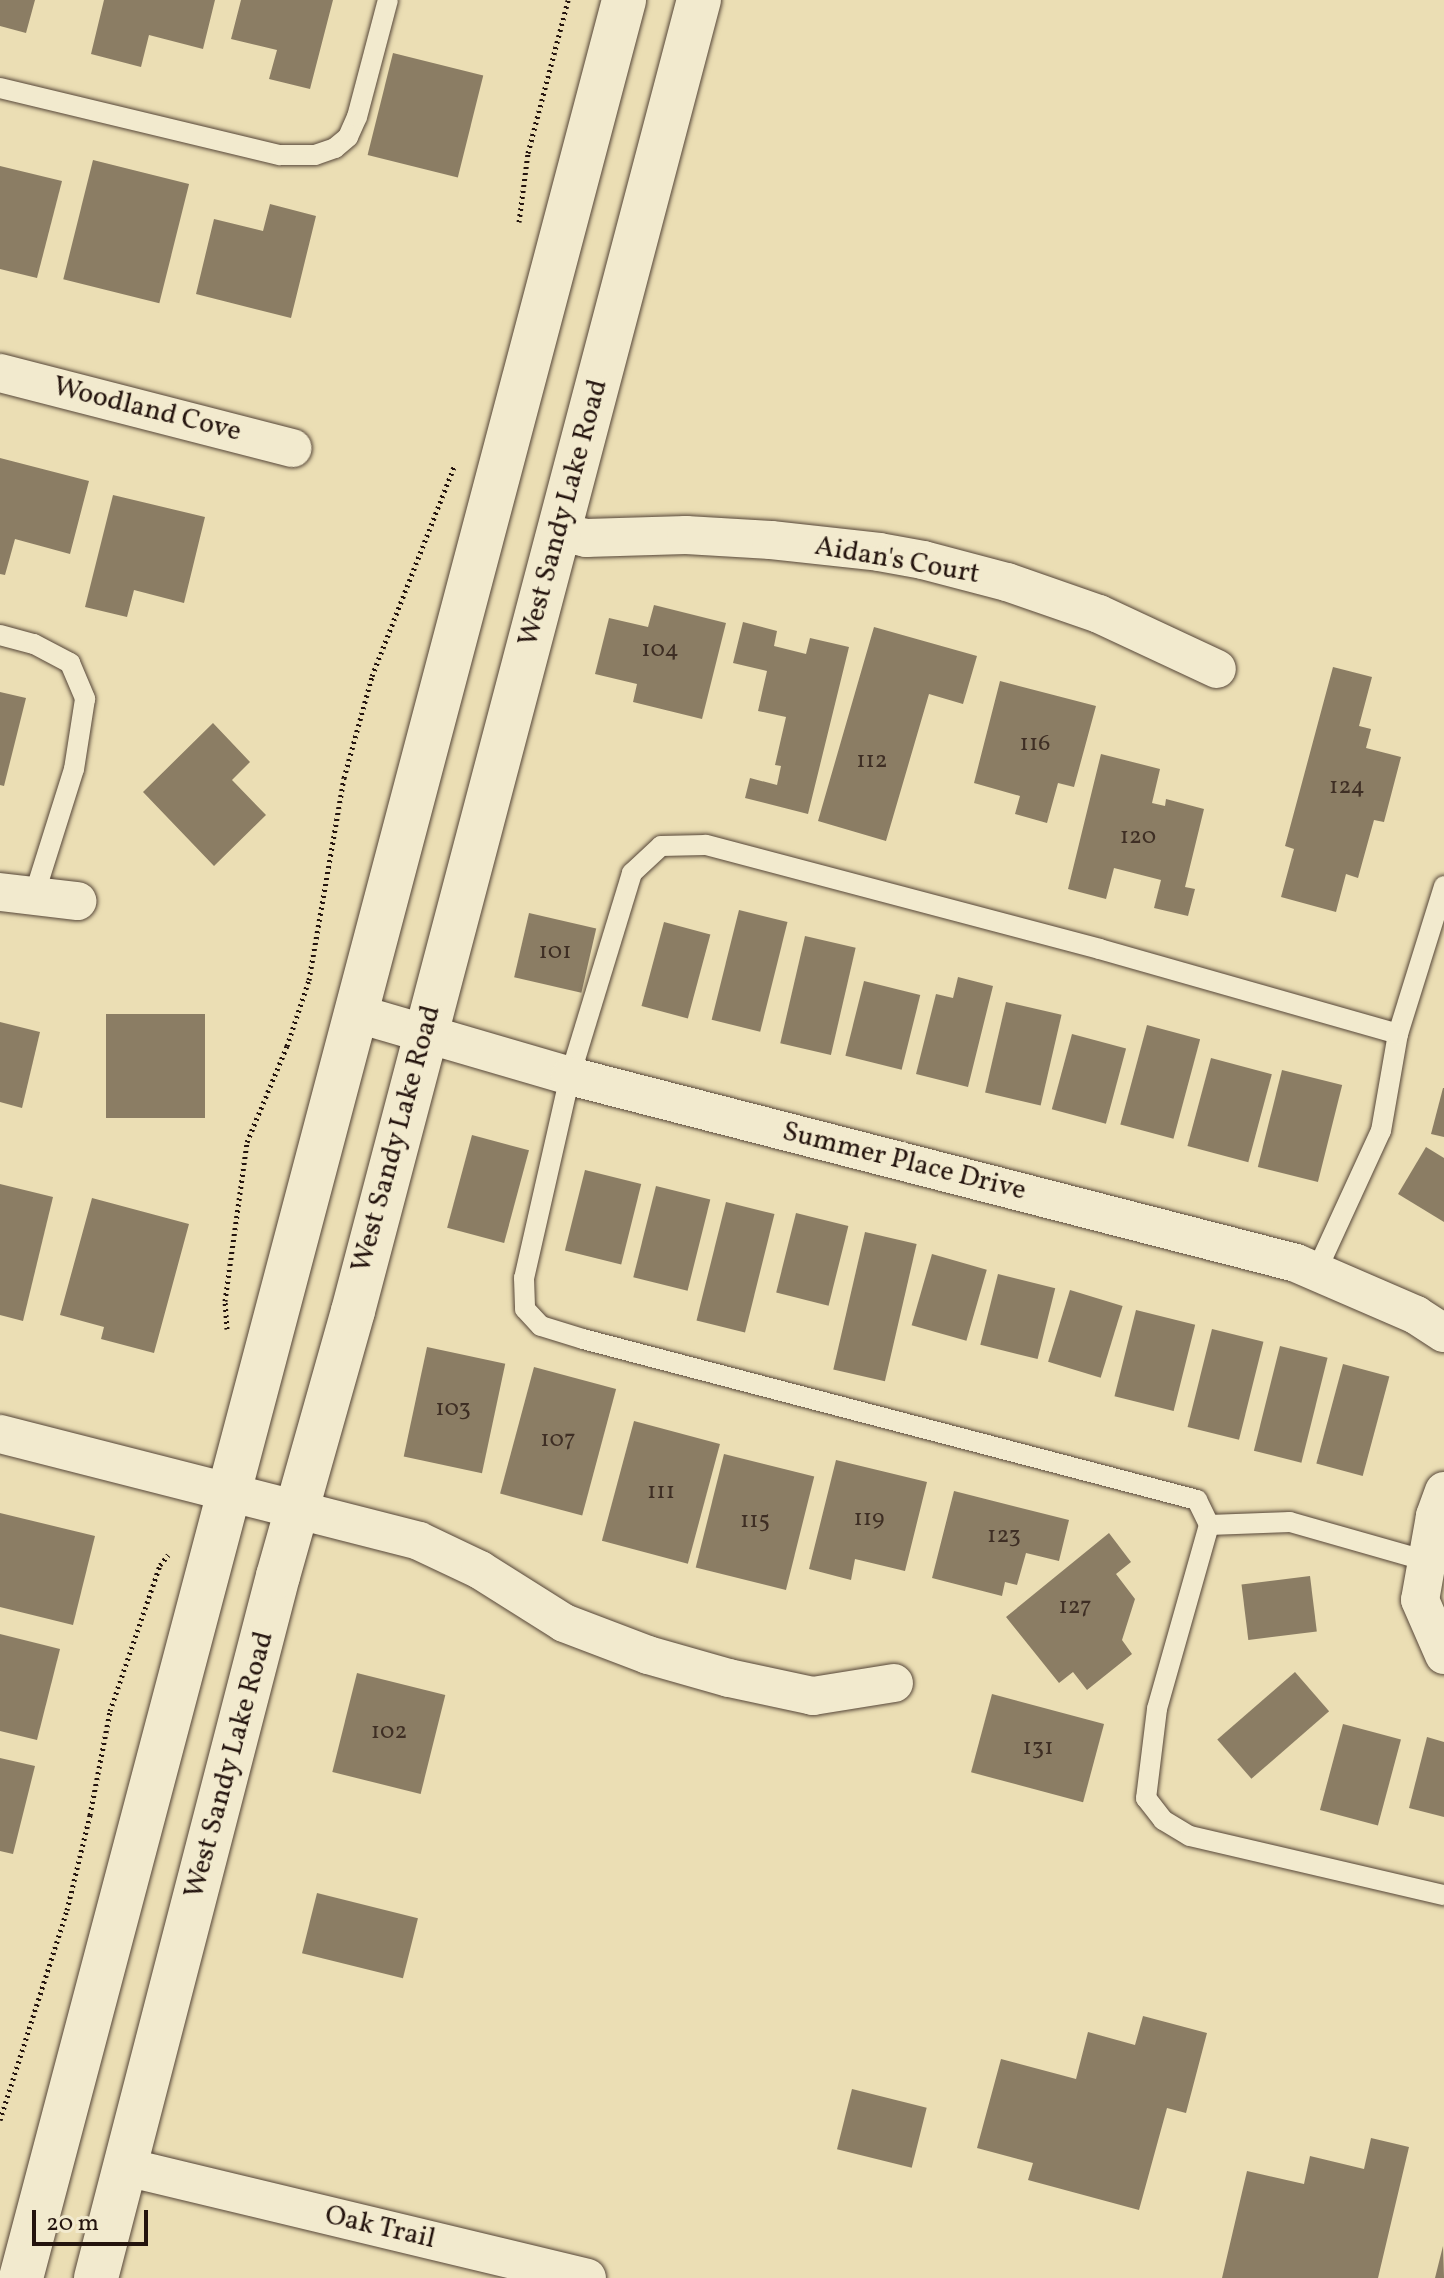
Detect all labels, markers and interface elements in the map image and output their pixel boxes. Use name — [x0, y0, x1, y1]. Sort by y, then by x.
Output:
street label: Woodland Cove — [50, 370, 244, 450]
street label: West Sandy Lake Road — [512, 375, 616, 651]
street label: Aidan's Court — [812, 530, 982, 592]
house number: 104 — [641, 637, 679, 665]
house number: 116 — [1020, 731, 1050, 759]
house number: 112 — [856, 748, 888, 776]
house number: 124 — [1329, 774, 1365, 802]
house number: 120 — [1120, 824, 1156, 852]
house number: 101 — [538, 939, 572, 967]
street label: West Sandy Lake Road — [345, 1001, 449, 1277]
street label: Summer Place Drive — [779, 1115, 1029, 1209]
house number: 103 — [435, 1396, 471, 1424]
house number: 107 — [540, 1427, 576, 1455]
house number: 111 — [647, 1479, 675, 1507]
house number: 119 — [853, 1506, 885, 1534]
house number: 115 — [740, 1508, 770, 1536]
house number: 123 — [987, 1523, 1021, 1551]
house number: 127 — [1058, 1594, 1092, 1622]
street label: West Sandy Lake Road — [178, 1627, 282, 1903]
house number: 102 — [371, 1719, 407, 1747]
house number: 131 — [1023, 1735, 1053, 1763]
scale bar — [36, 2194, 152, 2244]
street label: Oak Trail — [321, 2199, 439, 2257]
text: 20 m — [46, 2207, 99, 2241]

